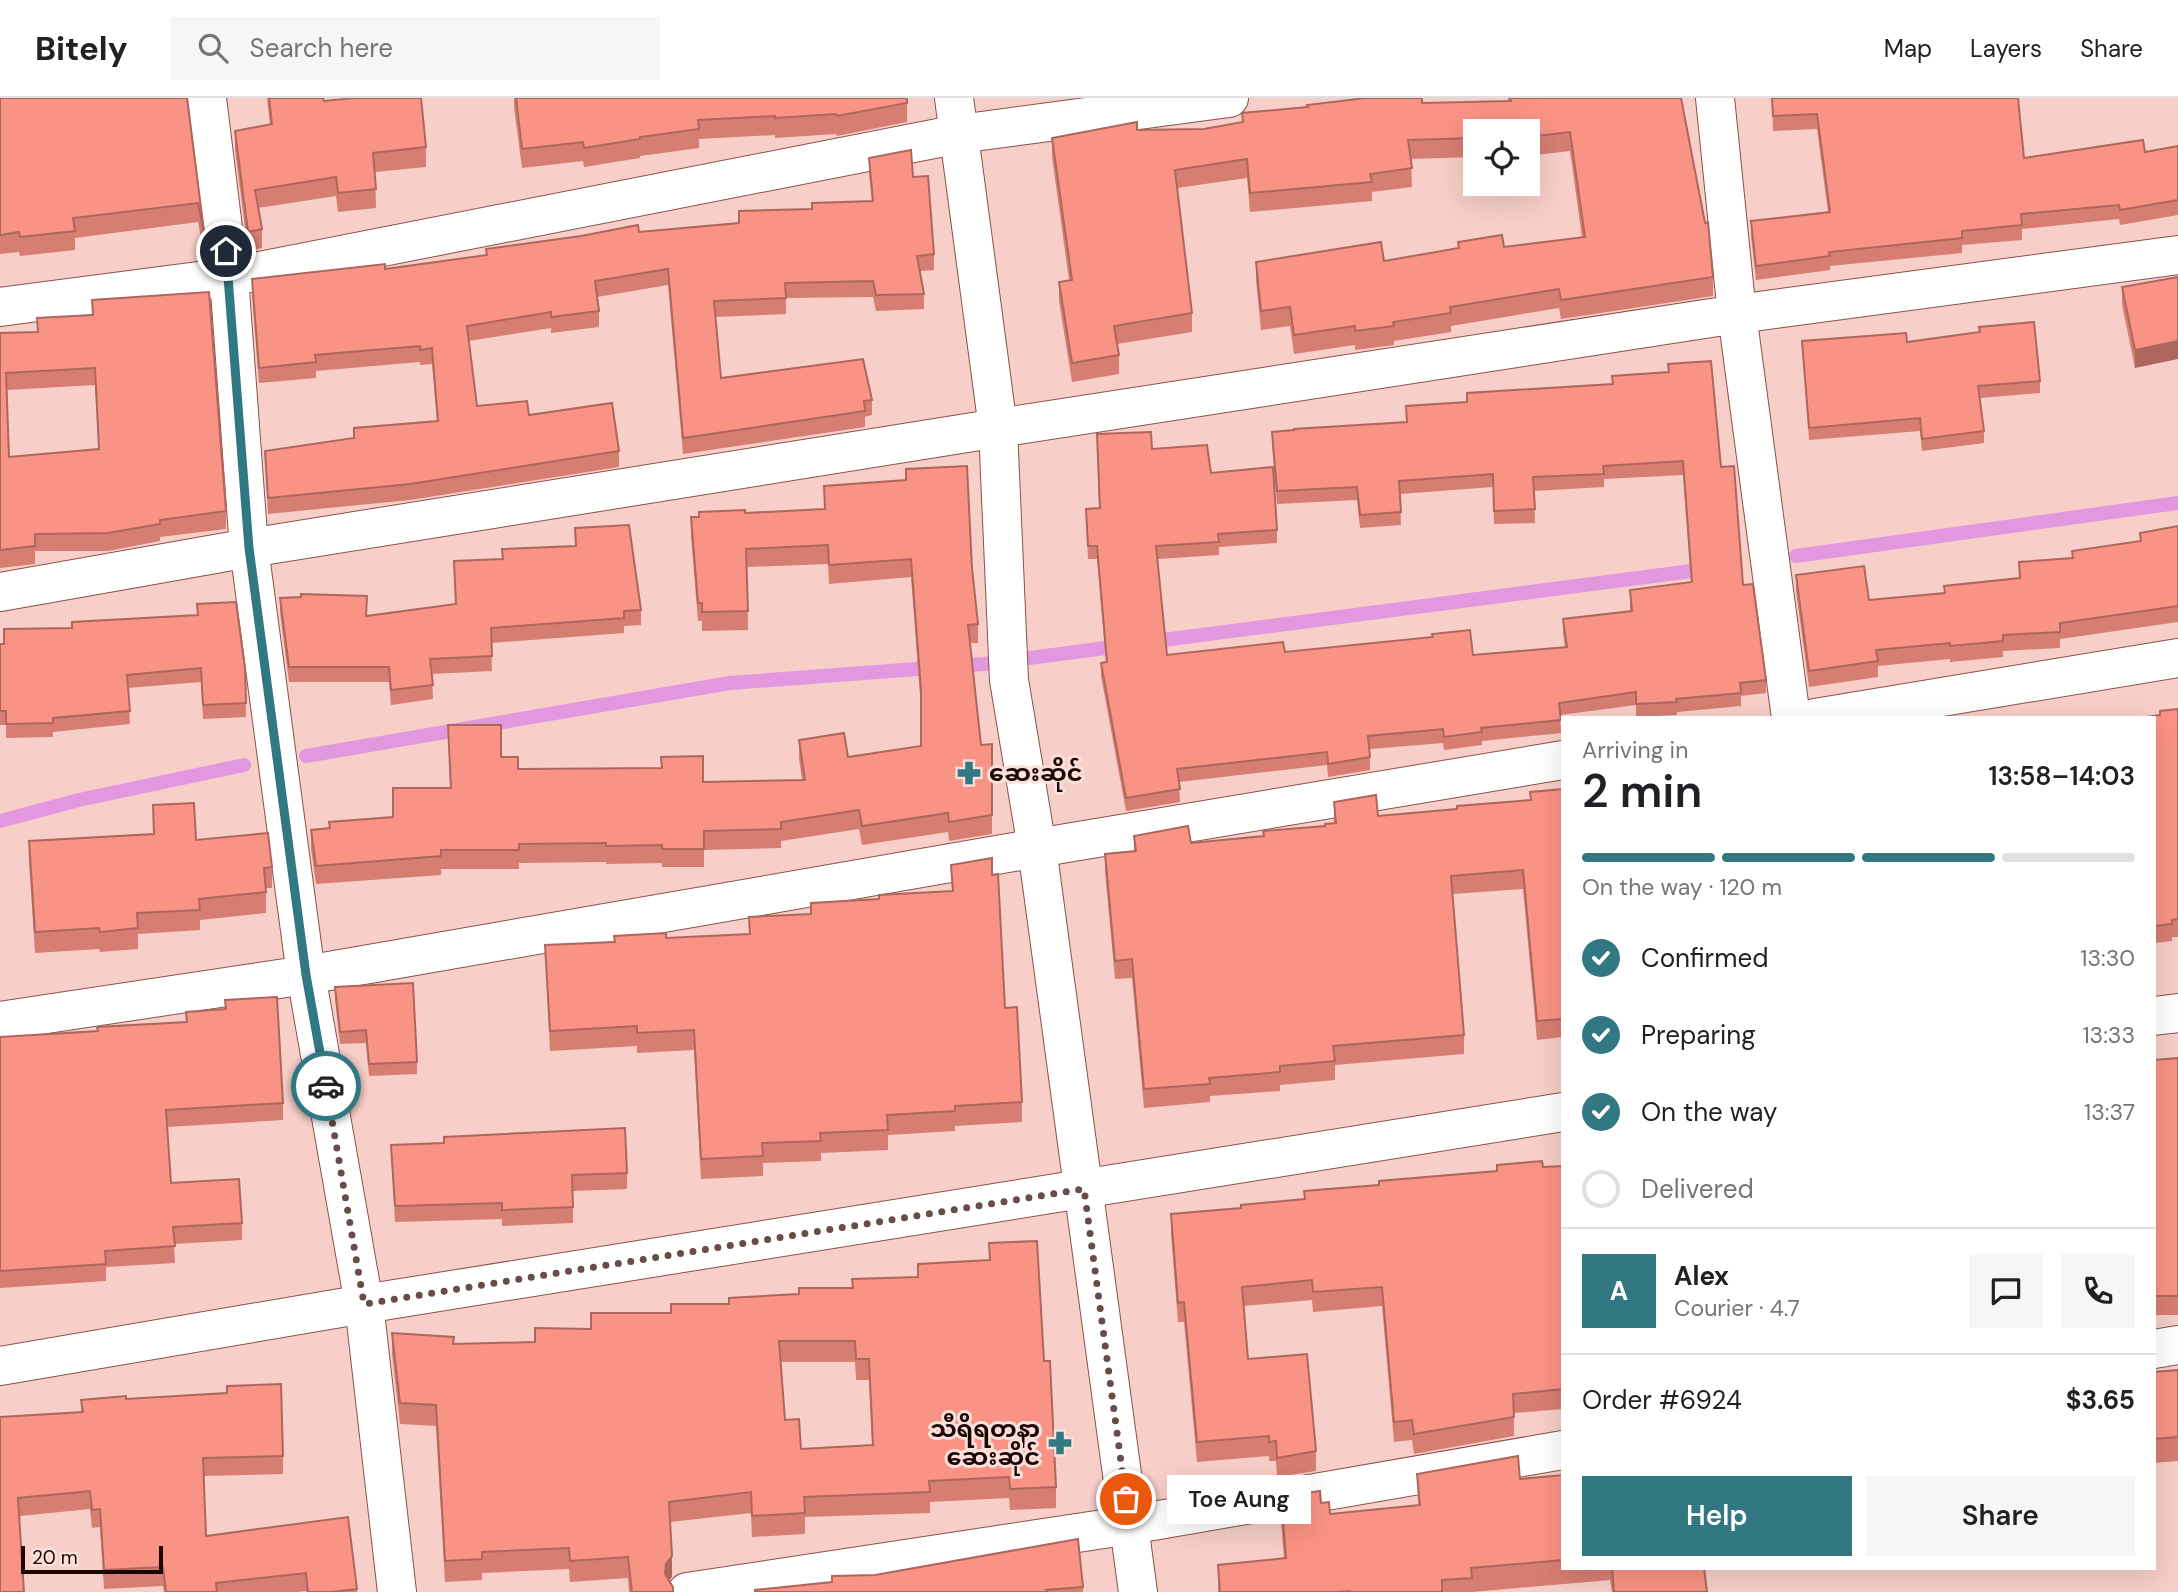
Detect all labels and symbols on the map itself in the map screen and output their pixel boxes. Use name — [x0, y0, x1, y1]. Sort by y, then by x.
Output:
pin — [196, 221, 256, 281]
place label: ဆေးဆိုင် — [989, 757, 1083, 792]
pharmacy icon: ဆေးဆိုင် — [955, 759, 983, 787]
courier — [291, 1051, 361, 1121]
place label: သီရိရတနာ ဆေးဆိုင် — [930, 1413, 1040, 1476]
pharmacy icon: သီရိရတနာ ဆေးဆိုင် — [1046, 1429, 1074, 1457]
pin — [1096, 1469, 1156, 1529]
callout: Toe Aung — [1168, 1474, 1312, 1524]
scale bar — [21, 1543, 163, 1575]

